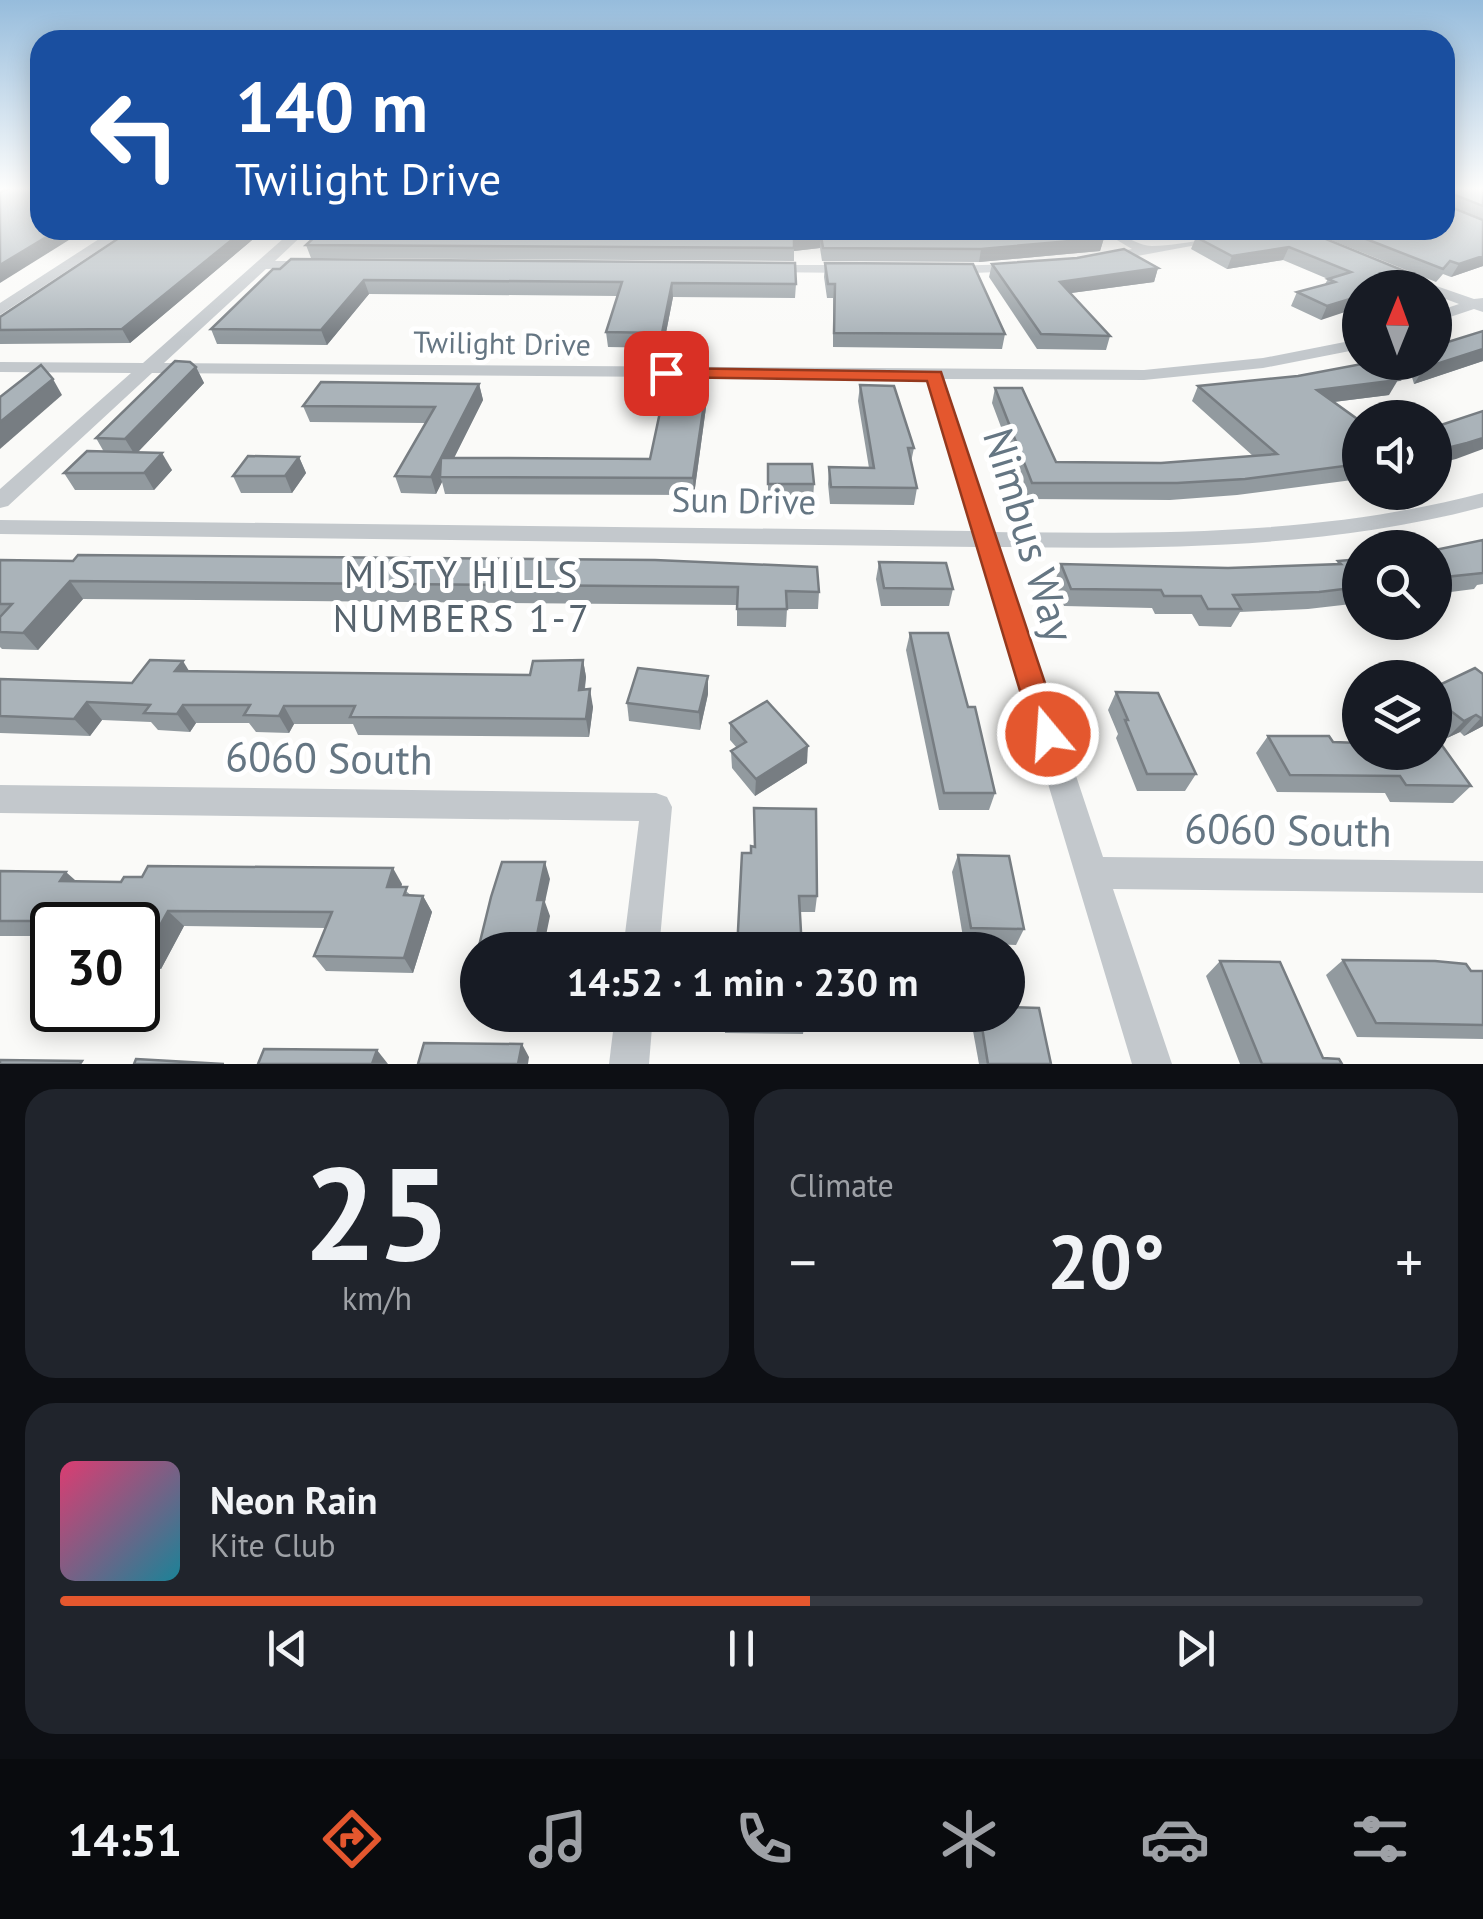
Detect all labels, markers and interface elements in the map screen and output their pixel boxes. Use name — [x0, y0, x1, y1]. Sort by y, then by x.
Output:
text: 140 m — [235, 61, 428, 151]
icon: left — [70, 70, 200, 200]
text: Twilight Drive — [235, 149, 501, 207]
north arrow — [1342, 270, 1452, 380]
map controls — [1342, 270, 1452, 770]
street label: Twilight Drive — [413, 321, 591, 364]
pin — [624, 331, 709, 416]
icon: arrive — [639, 346, 694, 401]
button: sound — [1342, 400, 1452, 510]
street label: Nimbus Way — [971, 421, 1088, 649]
street label: Sun Drive — [671, 476, 817, 524]
button: search — [1342, 530, 1452, 640]
district label: MISTY HILLS NUMBERS 1-7 — [333, 549, 591, 642]
button: layers — [1342, 660, 1452, 770]
position arrow — [996, 682, 1100, 786]
street label: 6060 South — [225, 728, 433, 787]
street label: 6060 South — [1184, 800, 1392, 859]
speed limit sign: 30 — [30, 902, 160, 1032]
text: 14:52 · 1 min · 230 m — [567, 957, 918, 1006]
text: 25 — [303, 1128, 451, 1296]
text: Climate — [789, 1164, 894, 1206]
text: 20° — [1047, 1213, 1165, 1310]
text: − — [789, 1226, 817, 1297]
text: + — [1395, 1226, 1423, 1297]
text: km/h — [342, 1277, 412, 1319]
text: Neon Rain — [210, 1475, 377, 1524]
text: Kite Club — [210, 1524, 336, 1566]
icon: previous — [260, 1621, 315, 1676]
icon: pause — [714, 1621, 769, 1676]
icon: next — [1168, 1621, 1223, 1676]
icon: directions — [317, 1804, 387, 1874]
icon: music — [523, 1804, 593, 1874]
icon: phone — [729, 1804, 799, 1874]
icon: climate — [934, 1804, 1004, 1874]
icon: car — [1140, 1804, 1210, 1874]
icon: filters — [1345, 1804, 1415, 1874]
text: 14:51 — [68, 1810, 182, 1868]

